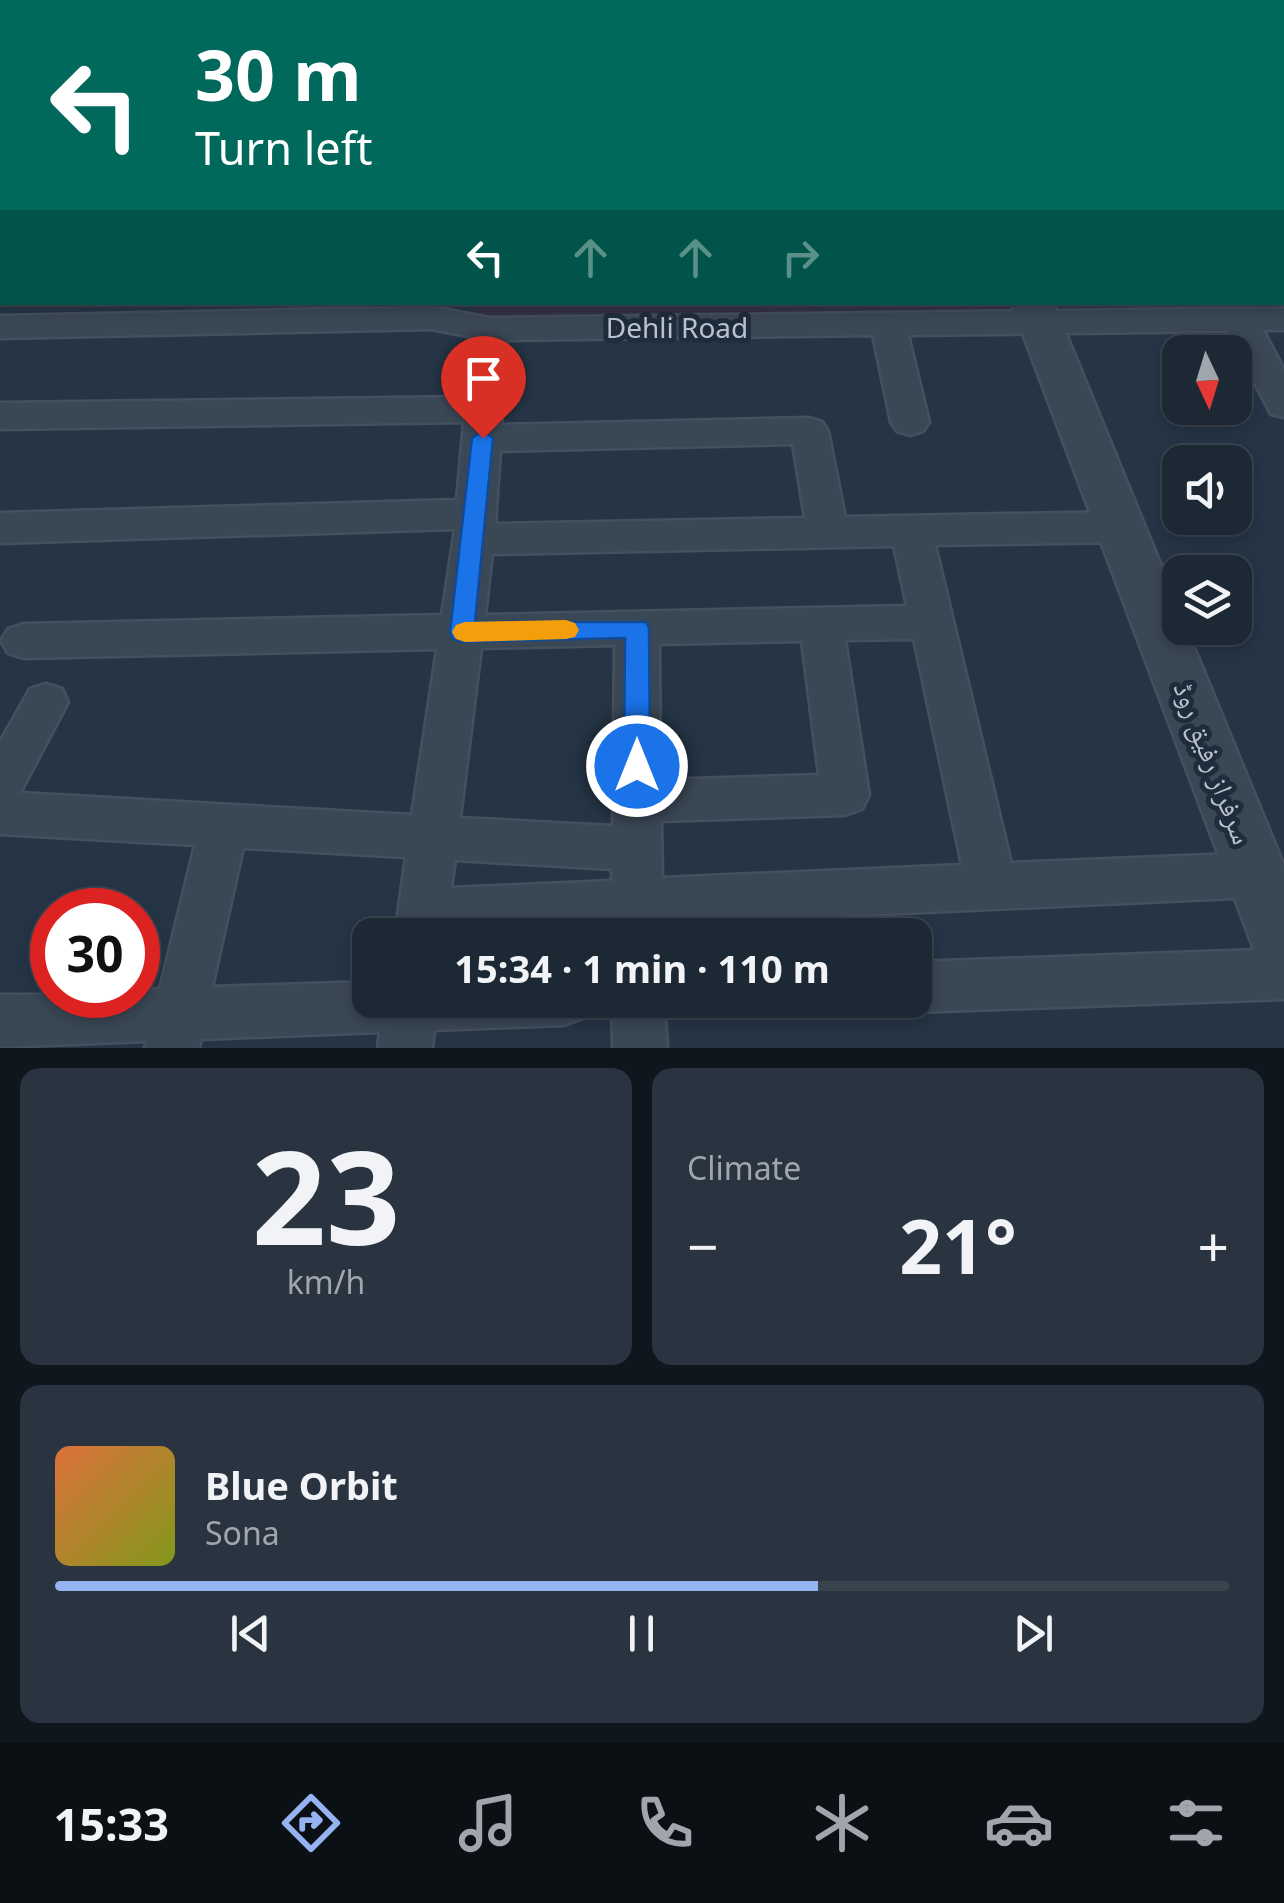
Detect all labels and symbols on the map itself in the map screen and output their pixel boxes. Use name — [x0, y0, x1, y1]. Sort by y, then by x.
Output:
street label: Dehli Road — [606, 308, 748, 346]
north arrow — [1162, 335, 1252, 425]
pin — [441, 336, 526, 439]
street label: سرفراز رفیق روڈ — [1166, 676, 1262, 849]
position arrow — [585, 714, 689, 818]
speed limit sign: 30 — [30, 888, 160, 1018]

